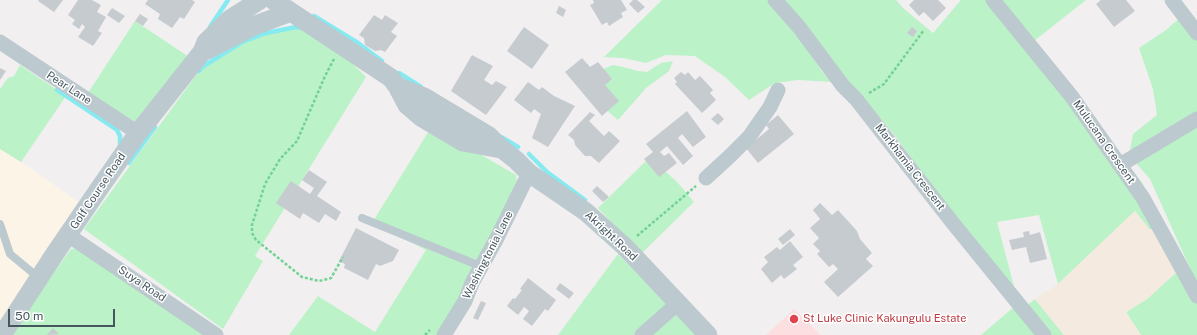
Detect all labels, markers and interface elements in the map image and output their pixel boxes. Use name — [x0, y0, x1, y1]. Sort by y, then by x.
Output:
street label: Pear Lane — [44, 69, 94, 107]
street label: Mulucana Crescent — [1070, 98, 1138, 186]
street label: Markhamia Crescent — [872, 121, 948, 213]
street label: Golf Course Road — [68, 150, 128, 232]
street label: Akright Road — [582, 208, 640, 264]
street label: Washingtonia Lane — [460, 209, 516, 301]
street label: Suya Road — [116, 263, 168, 305]
scale bar — [10, 301, 117, 327]
text: 50 m — [15, 309, 43, 323]
place label: St Luke Clinic Kakungulu Estate — [803, 312, 966, 326]
marker: St Luke Clinic Kakungulu Estate — [788, 313, 800, 325]

